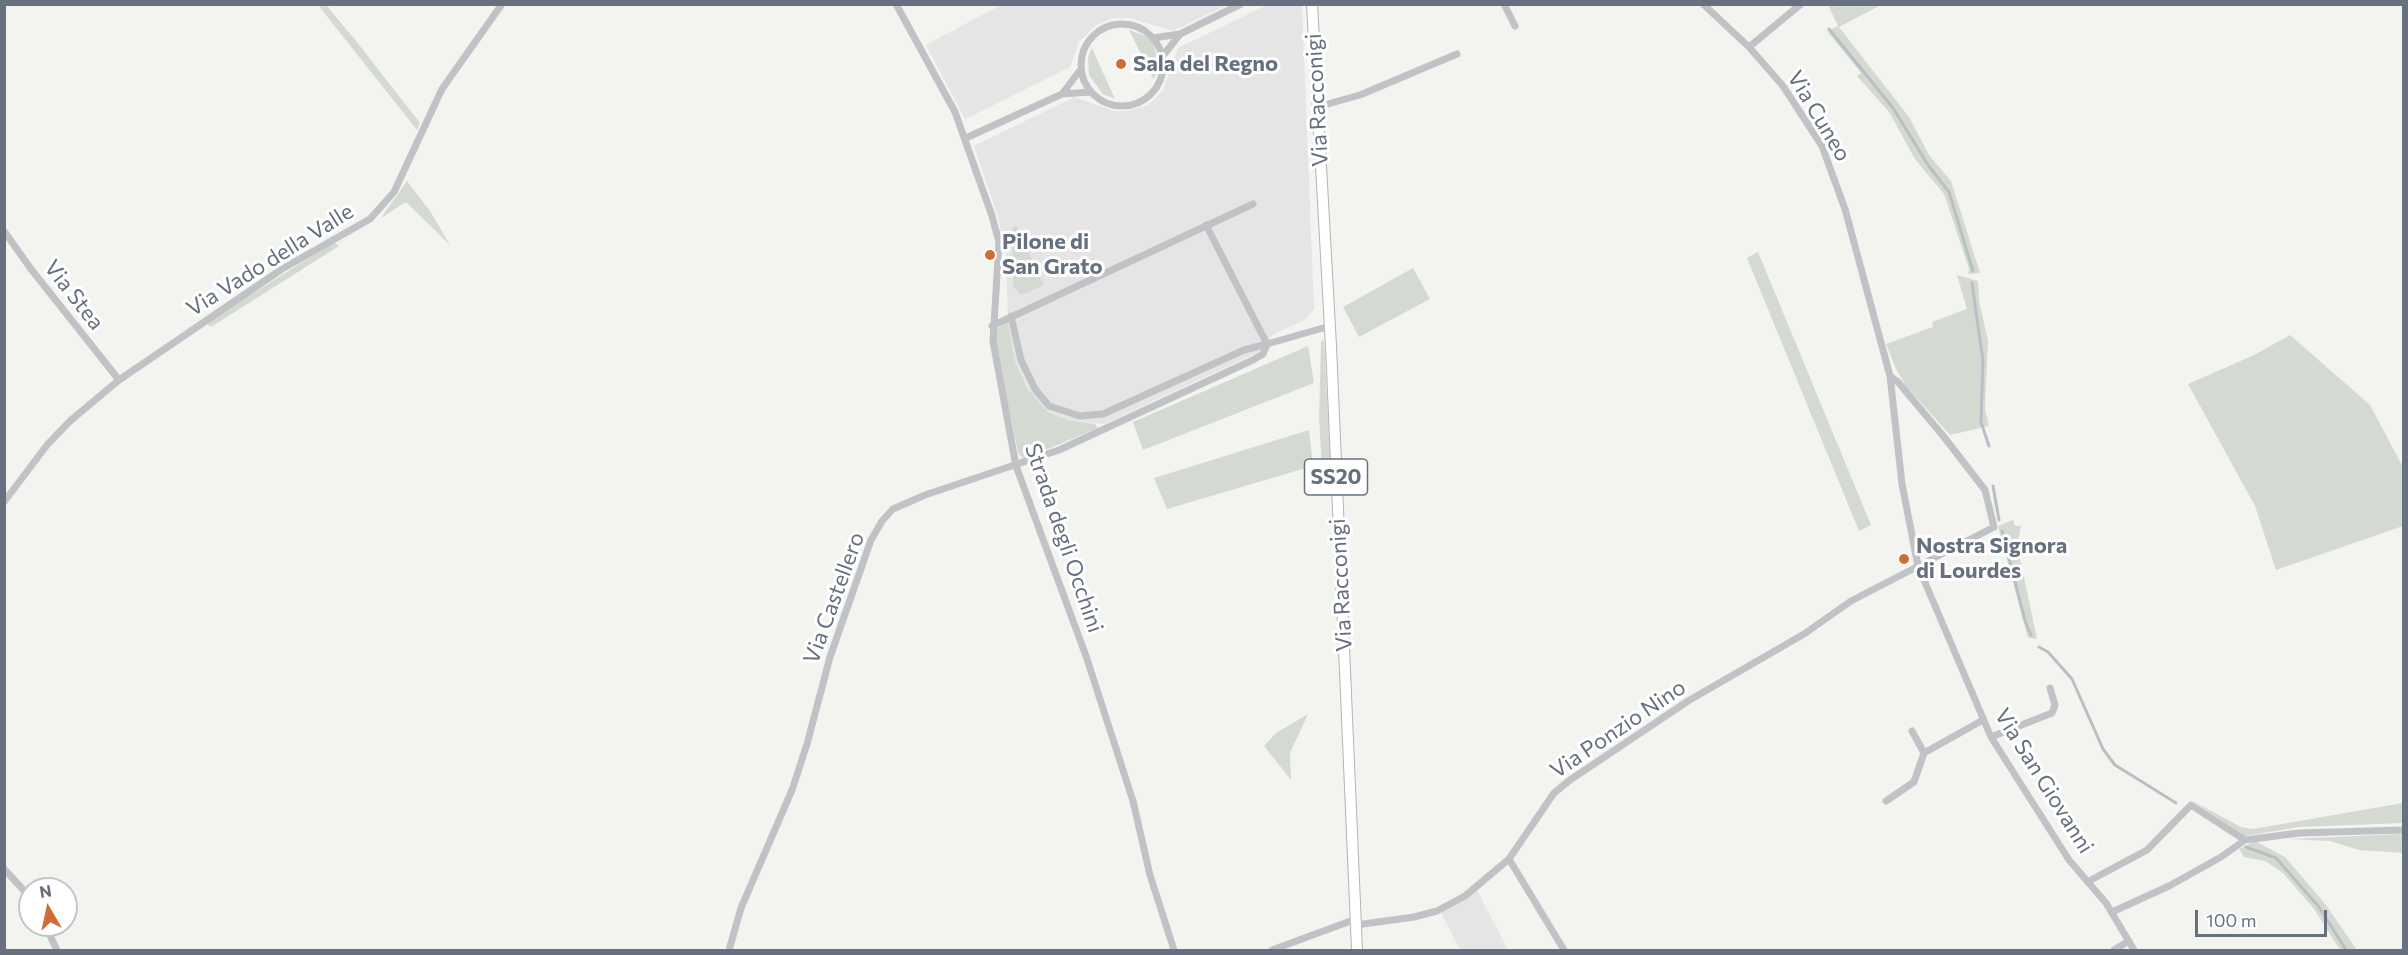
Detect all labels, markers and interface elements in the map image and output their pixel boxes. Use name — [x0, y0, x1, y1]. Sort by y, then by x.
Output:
street label: Via Racconigi — [1300, 33, 1334, 167]
place label: Sala del Regno — [1133, 51, 1278, 77]
marker: Sala del Regno — [1114, 57, 1128, 71]
street label: Via Cuneo — [1782, 66, 1856, 166]
street label: Via Vado della Valle — [182, 198, 358, 322]
place label: Pilone di San Grato — [1002, 229, 1103, 280]
marker: Pilone di San Grato — [983, 248, 997, 262]
street label: Via Stea — [39, 255, 109, 335]
street label: Strada degli Occhini — [1019, 440, 1109, 636]
road number: SS20 — [1304, 459, 1368, 495]
street label: Via Racconigi — [1324, 518, 1358, 652]
street label: Via Castellero — [798, 529, 870, 667]
place label: Nostra Signora di Lourdes — [1916, 533, 2067, 584]
marker: Nostra Signora di Lourdes — [1897, 552, 1911, 566]
street label: Via Ponzio Nino — [1545, 674, 1691, 784]
street label: Via San Giovanni — [1989, 704, 2099, 858]
north arrow — [18, 877, 78, 937]
text: N — [38, 880, 53, 901]
scale bar — [2198, 898, 2330, 936]
text: 100 m — [2206, 909, 2256, 931]

